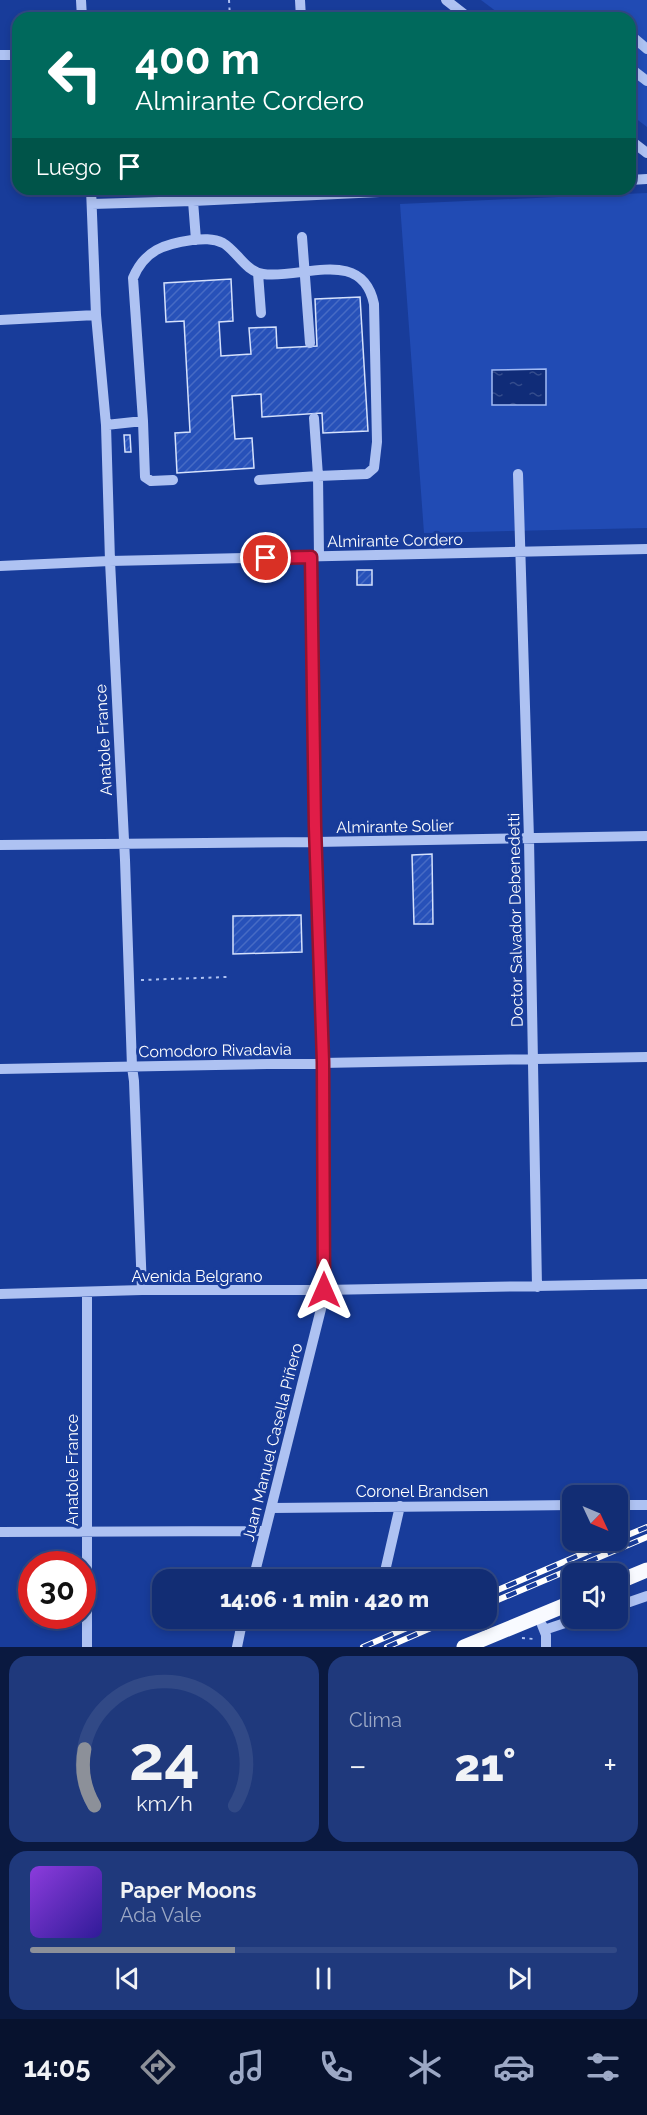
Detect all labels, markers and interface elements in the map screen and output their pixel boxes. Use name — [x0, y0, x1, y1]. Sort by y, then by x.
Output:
text: 400 m — [135, 35, 260, 84]
icon: left — [36, 36, 114, 114]
text: Almirante Cordero — [135, 85, 364, 116]
icon: arrive — [113, 150, 146, 183]
text: Luego — [36, 154, 101, 180]
street label: Almirante Cordero — [327, 530, 463, 551]
pin — [240, 532, 291, 583]
icon: arrive — [249, 541, 282, 574]
street label: Anatole France — [91, 684, 116, 796]
street label: Doctor Salvador Debenedetti — [504, 813, 527, 1027]
street label: Almirante Solier — [336, 816, 454, 837]
street label: Comodoro Rivadavia — [138, 1040, 292, 1061]
position arrow — [292, 1258, 356, 1322]
street label: Avenida Belgrano — [132, 1267, 262, 1286]
street label: Juan Manuel Casella Piñero — [239, 1341, 306, 1543]
street label: Anatole France — [63, 1414, 82, 1526]
street label: Coronel Brandsen — [356, 1482, 488, 1501]
north arrow — [562, 1485, 628, 1551]
map controls — [562, 1485, 628, 1629]
speed limit sign: 30 — [18, 1551, 96, 1629]
button: sound — [562, 1563, 628, 1629]
text: 14:06 · 1 min · 420 m — [220, 1586, 429, 1612]
text: Clima — [349, 1708, 402, 1732]
text: 24 — [129, 1721, 199, 1795]
text: 21° — [454, 1739, 516, 1792]
text: − — [349, 1746, 367, 1785]
text: + — [603, 1746, 617, 1785]
text: km/h — [136, 1791, 192, 1816]
text: Paper Moons — [120, 1877, 256, 1903]
text: Ada Vale — [120, 1903, 202, 1927]
icon: previous — [111, 1962, 144, 1995]
icon: pause — [307, 1962, 340, 1995]
icon: next — [503, 1962, 536, 1995]
icon: directions — [137, 2046, 179, 2088]
icon: music — [226, 2046, 268, 2088]
icon: phone — [315, 2046, 357, 2088]
icon: climate — [404, 2046, 446, 2088]
icon: car — [493, 2046, 535, 2088]
icon: filters — [582, 2046, 624, 2088]
text: 14:05 — [23, 2052, 90, 2083]

